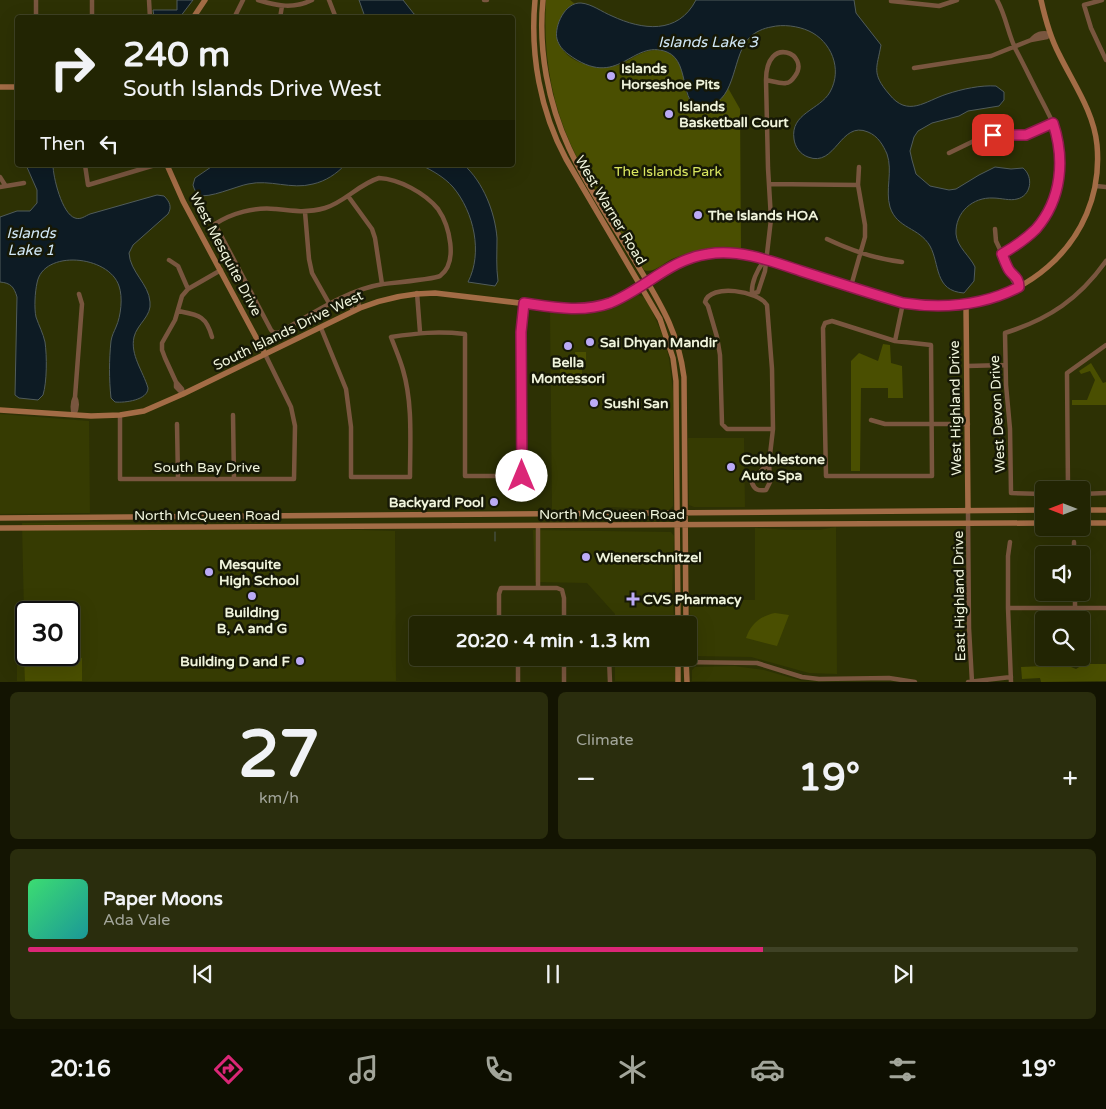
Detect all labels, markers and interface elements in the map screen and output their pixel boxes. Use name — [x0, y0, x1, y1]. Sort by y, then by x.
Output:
water label: Islands Lake 3 — [658, 33, 760, 51]
text: 240 m — [123, 34, 230, 76]
icon: right — [40, 35, 105, 100]
place label: Islands Horseshoe Pits — [621, 60, 720, 93]
marker: Islands Horseshoe Pits — [605, 70, 617, 82]
text: South Islands Drive West — [123, 76, 381, 102]
place label: Islands Basketball Court — [679, 98, 789, 131]
marker: Islands Basketball Court — [663, 108, 675, 120]
pin — [972, 114, 1014, 156]
icon: arrive — [979, 121, 1007, 149]
icon: left — [95, 130, 123, 158]
text: Then — [40, 133, 85, 155]
street label: West Warner Road — [571, 152, 650, 268]
park label: The Islands Park — [614, 163, 722, 180]
street label: West Mesquite Drive — [186, 190, 265, 319]
place label: The Islands HOA — [707, 207, 819, 224]
marker: The Islands HOA — [692, 209, 704, 221]
water label: Islands Lake 1 — [6, 224, 57, 259]
street label: South Islands Drive West — [211, 286, 366, 374]
place label: Sai Dhyan Mandir — [600, 334, 718, 351]
marker: Sai Dhyan Mandir — [584, 336, 596, 348]
marker: Bella Montessori — [562, 340, 574, 352]
street label: West Highland Drive — [946, 340, 965, 476]
place label: Bella Montessori — [531, 354, 605, 387]
street label: West Devon Drive — [986, 355, 1009, 473]
place label: Sushi San — [604, 395, 668, 412]
marker: Sushi San — [588, 397, 600, 409]
position arrow — [495, 449, 547, 501]
place label: Cobblestone Auto Spa — [741, 451, 825, 484]
street label: South Bay Drive — [154, 459, 260, 476]
marker: Cobblestone Auto Spa — [725, 461, 737, 473]
north arrow — [1035, 481, 1090, 536]
map controls — [1035, 481, 1090, 666]
place label: Backyard Pool — [389, 494, 484, 511]
marker: Backyard Pool — [488, 496, 500, 508]
street label: North McQueen Road — [539, 506, 685, 523]
street label: North McQueen Road — [134, 507, 280, 524]
street label: East Highland Drive — [950, 531, 969, 661]
button: sound — [1035, 546, 1090, 601]
place label: Wienerschnitzel — [596, 549, 702, 566]
marker: Wienerschnitzel — [580, 551, 592, 563]
place label: Mesquite High School — [219, 556, 299, 589]
marker: Mesquite High School — [203, 566, 215, 578]
marker: Building B, A and G — [246, 590, 258, 602]
place label: CVS Pharmacy — [643, 591, 742, 608]
marker: CVS Pharmacy — [627, 593, 639, 605]
speed limit sign: 30 — [15, 601, 80, 666]
place label: Building B, A and G — [217, 604, 287, 637]
button: search — [1035, 611, 1090, 666]
text: 20:20 · 4 min · 1.3 km — [456, 630, 650, 652]
place label: Building D and F — [180, 653, 290, 670]
marker: Building D and F — [294, 655, 306, 667]
text: 27 — [238, 716, 320, 795]
text: Climate — [576, 730, 634, 750]
text: 19° — [798, 755, 860, 801]
text: − — [576, 762, 596, 796]
text: + — [1062, 762, 1078, 796]
text: km/h — [259, 788, 299, 808]
text: Paper Moons — [103, 888, 223, 910]
text: Ada Vale — [103, 910, 170, 930]
icon: previous — [189, 960, 217, 988]
icon: pause — [539, 960, 567, 988]
icon: next — [889, 960, 917, 988]
icon: directions — [211, 1052, 246, 1087]
icon: music — [346, 1052, 381, 1087]
icon: phone — [481, 1052, 516, 1087]
icon: climate — [615, 1052, 650, 1087]
icon: car — [750, 1052, 785, 1087]
icon: filters — [885, 1052, 920, 1087]
text: 20:16 — [50, 1056, 111, 1082]
text: 19° — [1020, 1056, 1056, 1082]

